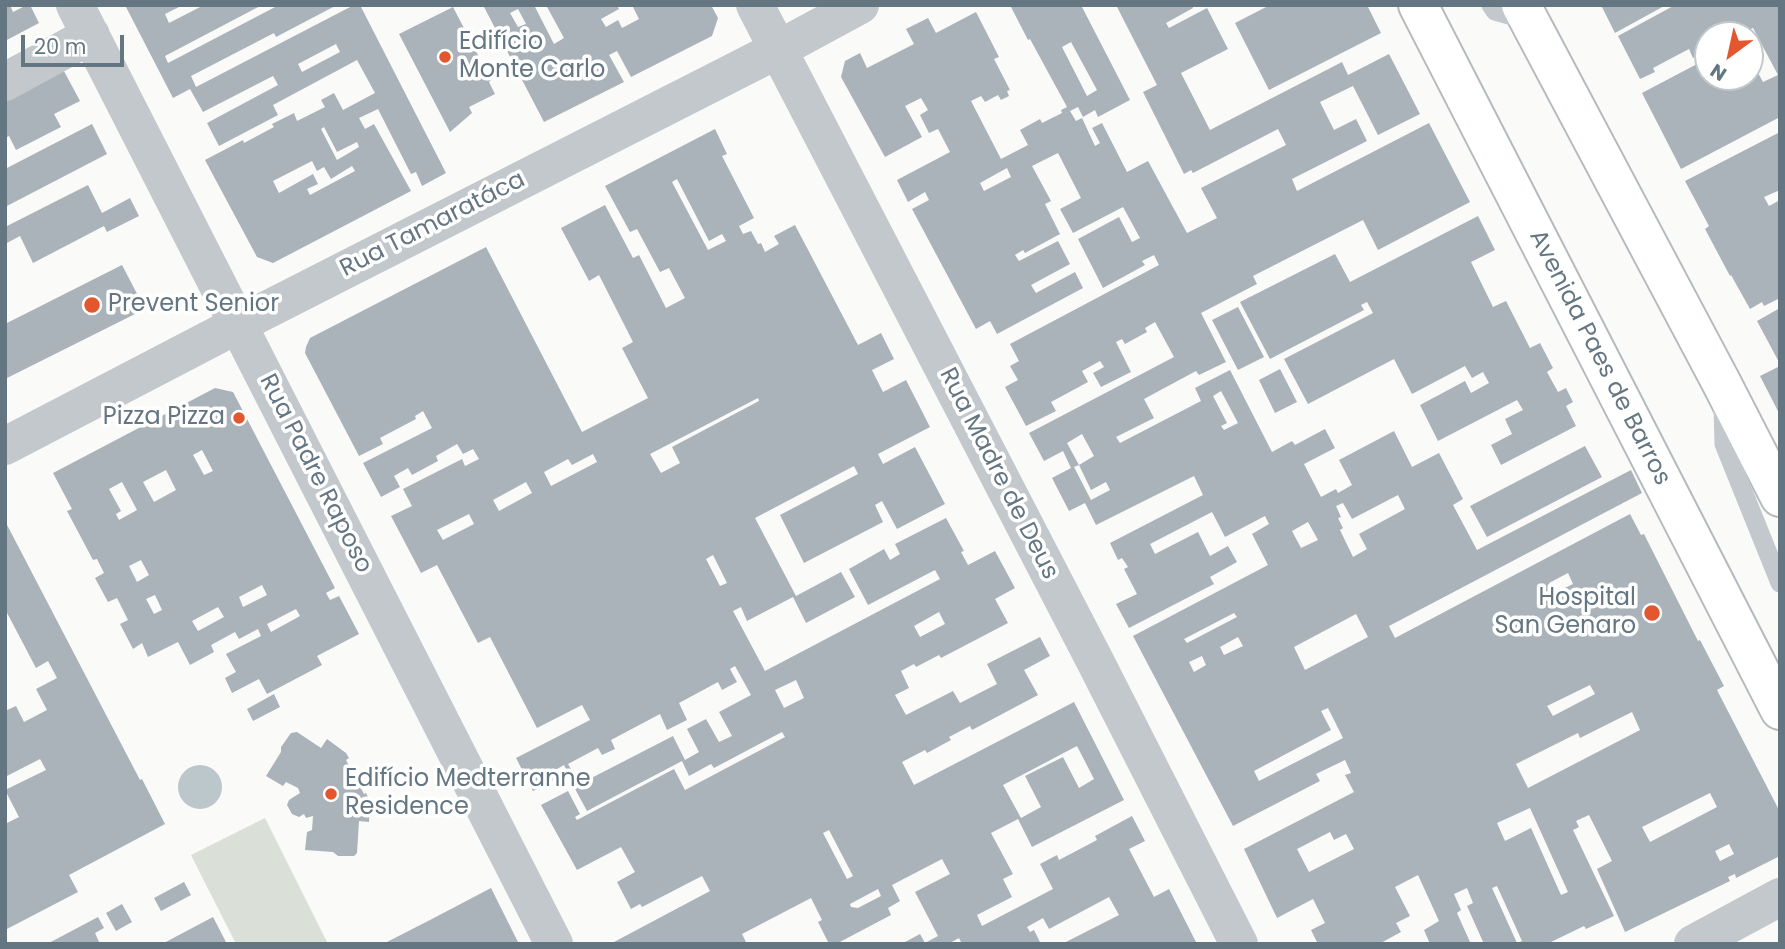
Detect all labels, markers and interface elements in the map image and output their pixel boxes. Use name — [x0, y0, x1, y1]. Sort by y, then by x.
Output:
scale bar — [24, 21, 128, 65]
north arrow — [1694, 21, 1764, 91]
place label: Edifício Monte Carlo — [459, 29, 605, 85]
text: 20 m — [34, 32, 87, 61]
marker: Edifício Monte Carlo — [437, 49, 453, 65]
text: N — [1705, 57, 1732, 88]
street label: Rua Tamaratáca — [336, 166, 530, 284]
street label: Avenida Paes de Barros — [1522, 225, 1676, 491]
place label: Prevent Senior — [108, 291, 279, 319]
marker: Prevent Senior — [82, 295, 102, 315]
street label: Rua Madre de Deus — [932, 364, 1064, 584]
street label: Rua Padre Raposo — [252, 370, 378, 578]
place label: Pizza Pizza — [103, 404, 225, 432]
marker: Pizza Pizza — [231, 410, 247, 426]
place label: Hospital San Genaro — [1494, 585, 1636, 641]
marker: Hospital San Genaro — [1642, 603, 1662, 623]
place label: Edifício Medterranne Residence — [345, 766, 591, 822]
marker: Edifício Medterranne Residence — [323, 786, 339, 802]

